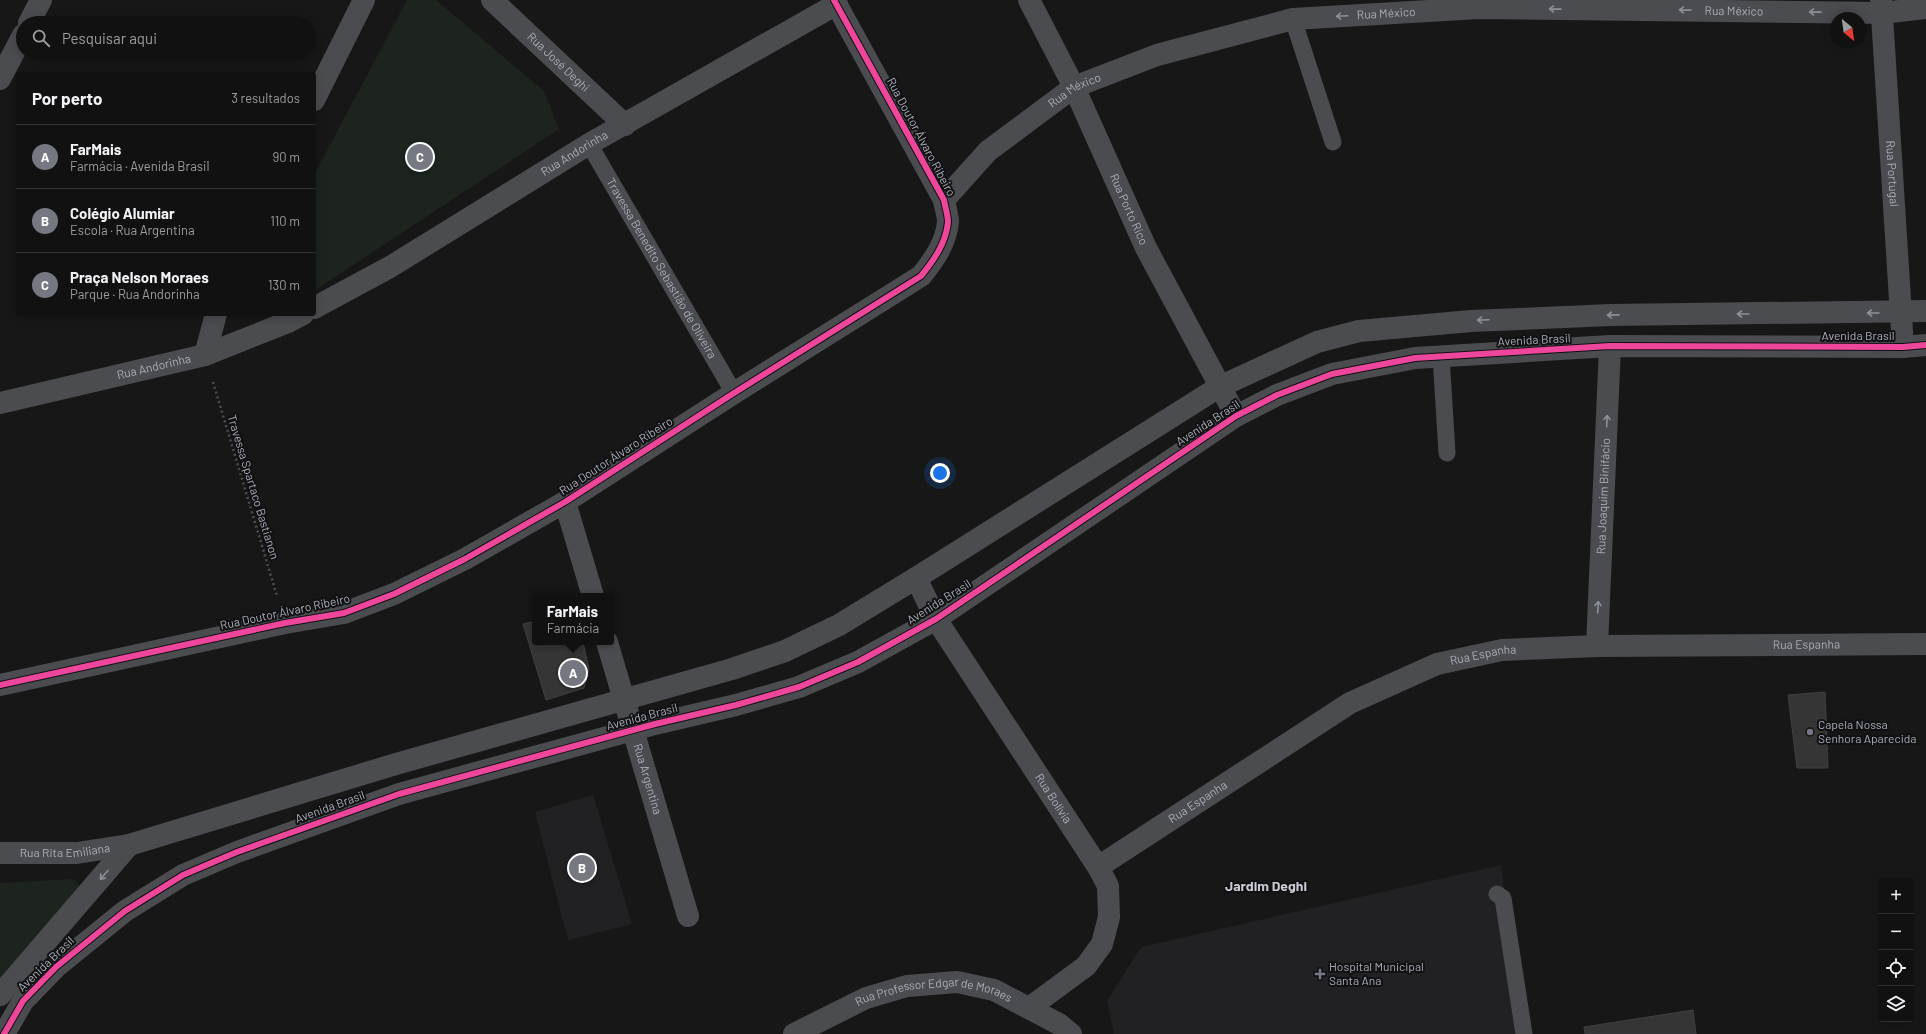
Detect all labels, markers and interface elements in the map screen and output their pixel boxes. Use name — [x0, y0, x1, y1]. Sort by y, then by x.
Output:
street label: Rua México — [1705, 3, 1763, 18]
street label: Rua México — [1356, 4, 1416, 21]
one-way arrow — [1549, 5, 1562, 13]
one-way arrow — [1679, 7, 1692, 14]
one-way arrow — [1809, 8, 1822, 16]
one-way arrow — [1336, 12, 1349, 19]
north arrow — [1830, 12, 1866, 48]
search box — [16, 16, 316, 60]
icon: search — [30, 27, 52, 49]
text: Pesquisar aqui — [62, 29, 157, 47]
street label: Rua José Deghi — [525, 29, 593, 94]
street label: Rua México — [1045, 69, 1103, 110]
street label: Rua Doutor Álvaro Ribeiro — [885, 75, 959, 198]
text: Por perto — [32, 88, 102, 108]
text: 3 resultados — [231, 90, 300, 106]
street label: Rua Andorinha — [538, 127, 610, 178]
text: FarMais — [70, 140, 121, 158]
street label: Rua Portugal — [1884, 140, 1902, 207]
pin: C — [407, 142, 433, 172]
text: A — [41, 149, 49, 165]
text: 90 m — [273, 149, 300, 165]
text: Farmácia · Avenida Brasil — [70, 158, 209, 174]
street label: Rua Porto Rico — [1108, 171, 1152, 247]
street label: Travessa Benedito Sebastião de Oliveira — [604, 175, 720, 361]
text: Colégio Alumiar — [70, 204, 175, 222]
text: B — [41, 213, 49, 229]
text: 110 m — [270, 213, 300, 229]
text: Escola · Rua Argentina — [70, 222, 195, 238]
text: Praça Nelson Moraes — [70, 268, 209, 286]
text: C — [41, 277, 49, 293]
text: 130 m — [268, 277, 300, 293]
text: Parque · Rua Andorinha — [70, 286, 200, 302]
one-way arrow — [1867, 309, 1880, 317]
one-way arrow — [1737, 310, 1750, 318]
one-way arrow — [1607, 311, 1620, 319]
one-way arrow — [1477, 316, 1490, 324]
street label: Avenida Brasil — [1821, 328, 1895, 342]
street label: Avenida Brasil — [1497, 330, 1571, 348]
street label: Rua Andorinha — [115, 351, 192, 381]
street label: Avenida Brasil — [1173, 396, 1242, 448]
street label: Travessa Spartaco Bastianon — [225, 413, 283, 561]
street label: Rua Doutor Álvaro Ribeiro — [556, 413, 675, 497]
one-way arrow — [1603, 415, 1610, 428]
street label: Rua Joaquim Binifácio — [1593, 438, 1612, 555]
your location — [930, 463, 950, 483]
street label: Avenida Brasil — [904, 576, 973, 626]
street label: Rua Doutor Álvaro Ribeiro — [219, 590, 351, 632]
popup — [532, 593, 614, 645]
one-way arrow — [1595, 601, 1602, 614]
text: FarMais — [547, 602, 598, 620]
text: Farmácia — [547, 620, 599, 636]
street label: Rua Espanha — [1773, 637, 1840, 651]
street label: Rua Espanha — [1448, 641, 1516, 667]
pin: A — [560, 658, 586, 688]
street label: Avenida Brasil — [605, 700, 679, 732]
place label: Capela Nossa Senhora Aparecida — [1818, 717, 1916, 745]
marker: Capela Nossa Senhora Aparecida — [1805, 727, 1815, 737]
street label: Rua Argentina — [631, 742, 666, 816]
street label: Rua Bolívia — [1033, 770, 1075, 825]
street label: Rua Espanha — [1165, 777, 1229, 825]
street label: Avenida Brasil — [293, 787, 366, 825]
street label: Rua Rita Emiliana — [20, 840, 111, 860]
pin: B — [569, 853, 595, 883]
one-way arrow — [99, 869, 108, 880]
district label: Jardim Deghi — [1225, 877, 1307, 894]
map controls — [1878, 878, 1914, 1022]
button: + — [1878, 878, 1914, 914]
button: − — [1878, 914, 1914, 950]
street label: Avenida Brasil — [14, 933, 76, 994]
button: locate — [1878, 950, 1914, 986]
place label: Hospital Municipal Santa Ana — [1329, 959, 1424, 987]
marker: Hospital Municipal Santa Ana — [1314, 968, 1326, 980]
text: Rua Professor Edgar de Moraes — [852, 974, 1015, 1008]
button: layers — [1878, 986, 1914, 1022]
street label: Rua Professor Edgar de Moraes — [853, 994, 1015, 1012]

